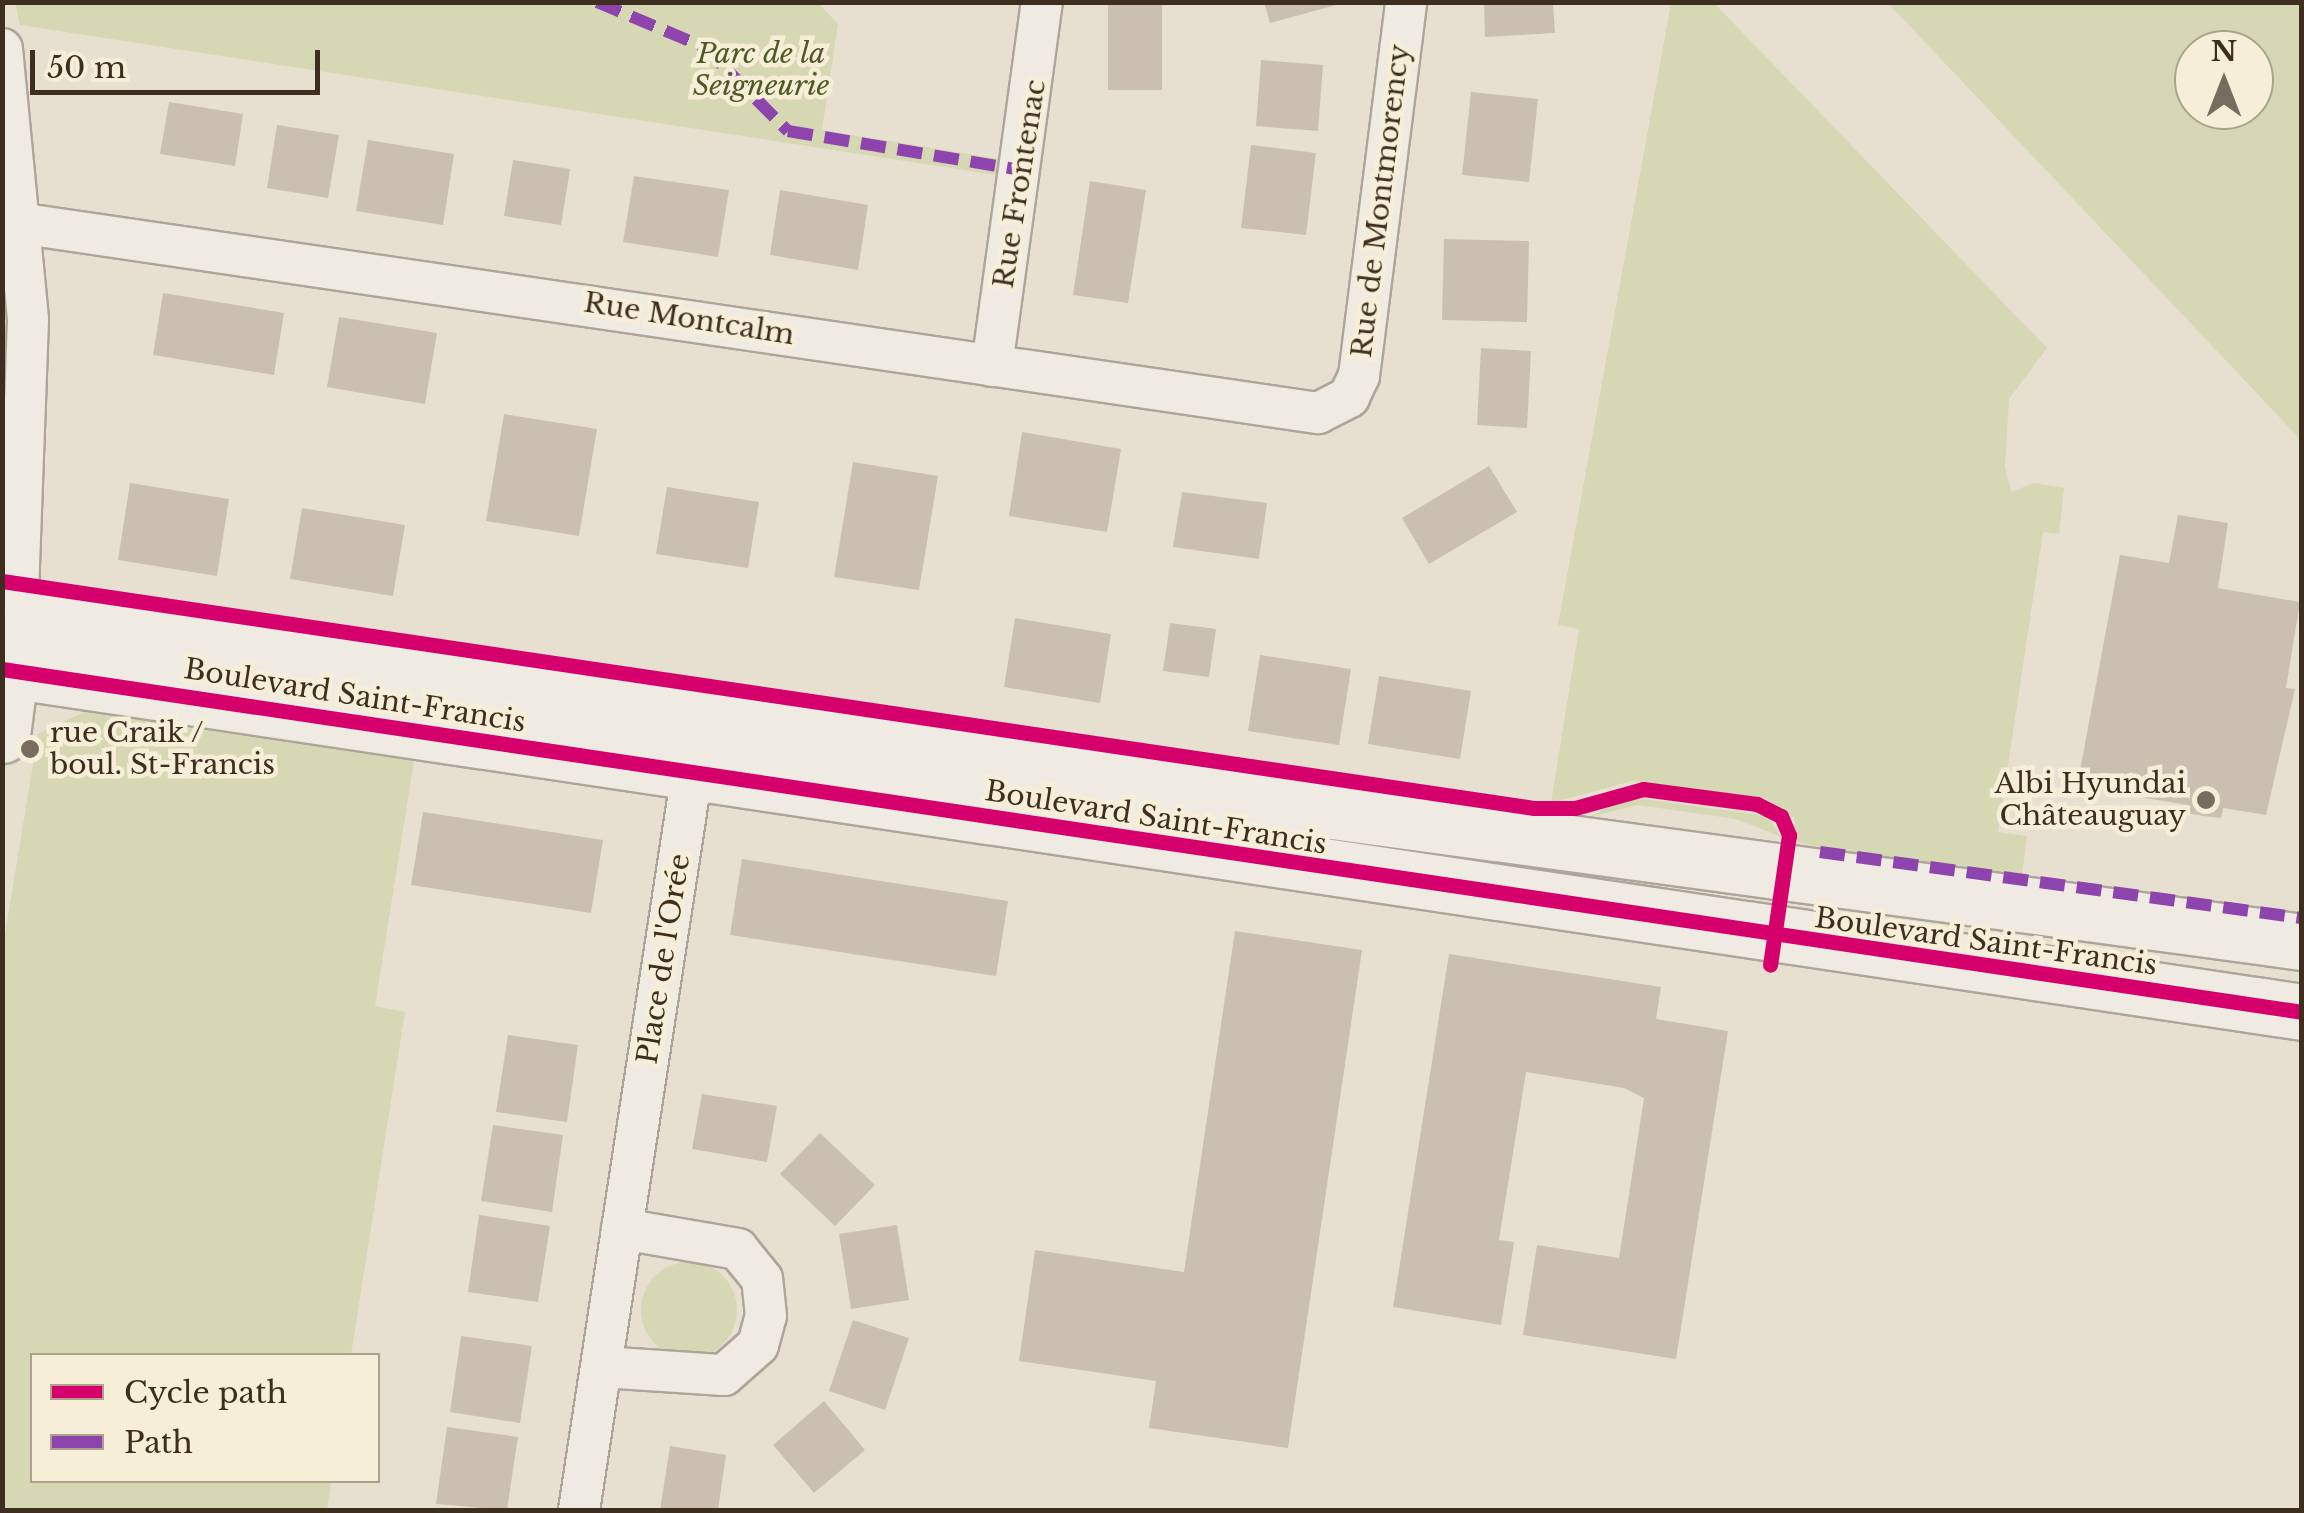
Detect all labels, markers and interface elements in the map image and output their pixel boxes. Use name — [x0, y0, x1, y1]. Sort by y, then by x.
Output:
scale bar — [35, 30, 325, 92]
north arrow — [2174, 30, 2274, 130]
text: N — [2211, 34, 2237, 69]
park label: Parc de la Seigneurie — [693, 37, 829, 103]
street label: Rue de Montmorency — [1345, 42, 1417, 360]
text: 50 m — [47, 49, 126, 86]
street label: Rue Frontenac — [987, 77, 1053, 291]
street label: Rue Montcalm — [581, 286, 797, 352]
street label: Boulevard Saint-Francis — [182, 652, 528, 740]
place label: rue Craik / boul. St-Francis — [50, 716, 275, 782]
marker: rue Craik / boul. St-Francis — [19, 738, 41, 760]
place label: Albi Hyundai Châteauguay — [1994, 767, 2186, 833]
street label: Boulevard Saint-Francis — [983, 774, 1329, 862]
marker: Albi Hyundai Châteauguay — [2195, 789, 2217, 811]
street label: Place de l'Orée — [631, 851, 697, 1067]
street label: Boulevard Saint-Francis — [1813, 901, 2159, 983]
legend — [30, 1353, 380, 1483]
text: Cycle path — [124, 1374, 287, 1411]
text: Path — [124, 1424, 193, 1461]

